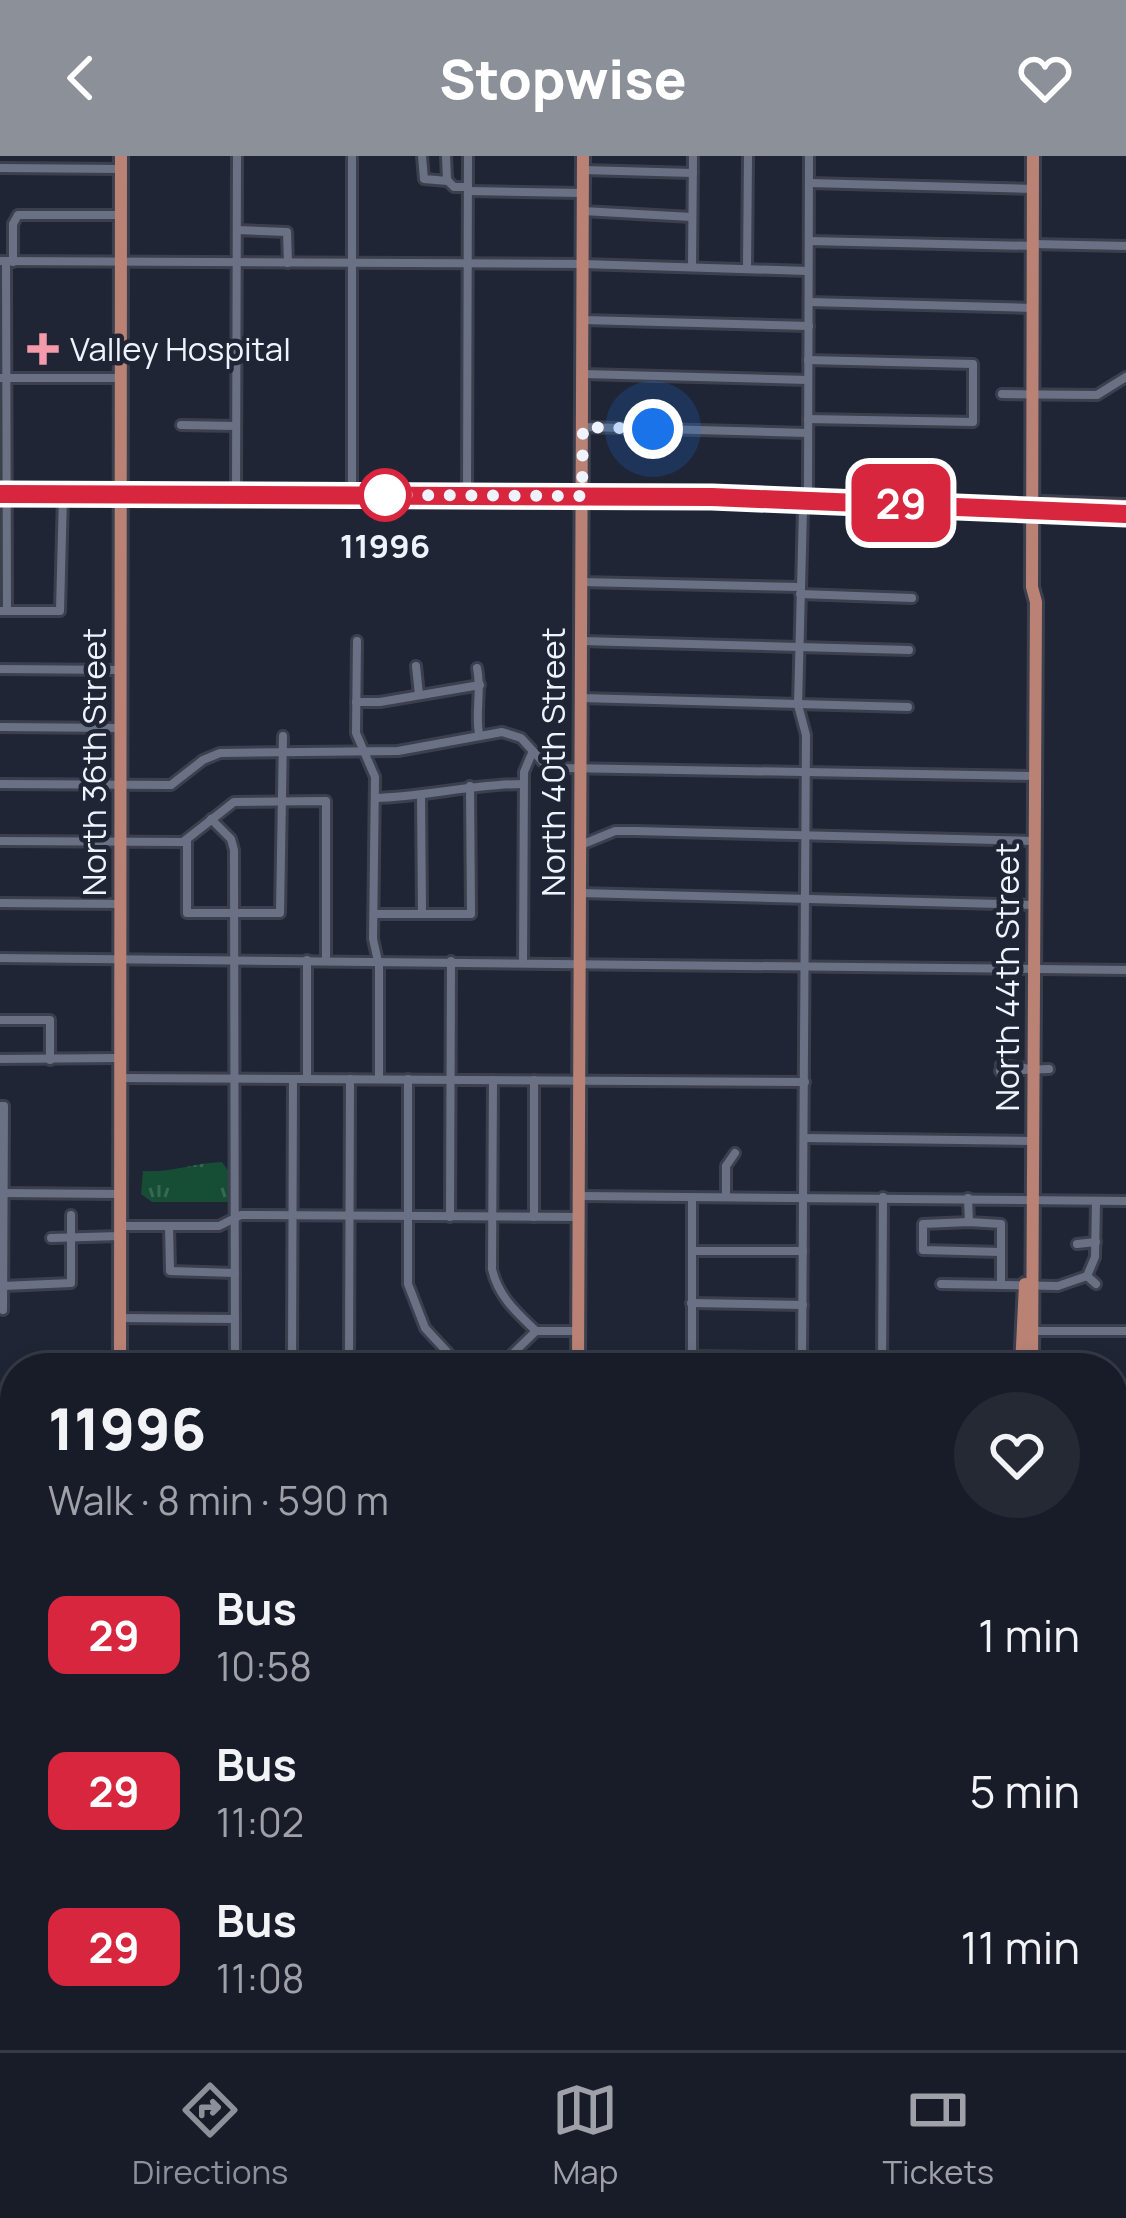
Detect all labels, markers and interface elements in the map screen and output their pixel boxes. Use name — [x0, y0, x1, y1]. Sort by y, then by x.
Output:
text: Stopwise — [439, 41, 687, 115]
icon: back — [48, 45, 114, 111]
icon: heart — [1012, 45, 1078, 111]
place label: Valley Hospital — [70, 326, 291, 371]
marker: Valley Hospital — [27, 333, 59, 365]
your location — [623, 399, 683, 459]
line badge: 29 — [847, 464, 955, 542]
marker: 11996 — [360, 470, 410, 520]
text: 29 — [875, 474, 927, 532]
place label: 11996 — [340, 523, 430, 568]
street label: North 40th Street — [530, 627, 575, 897]
street label: North 36th Street — [71, 628, 116, 896]
street label: North 44th Street — [984, 843, 1029, 1112]
text: 11996 — [48, 1389, 206, 1467]
button: heart — [954, 1392, 1080, 1518]
text: Walk · 8 min · 590 m — [48, 1473, 389, 1527]
text: Bus — [216, 1577, 297, 1639]
text: 1 min — [978, 1604, 1080, 1666]
text: 29 — [88, 1606, 140, 1664]
text: 10:58 — [216, 1639, 312, 1693]
text: Bus — [216, 1733, 297, 1795]
text: 5 min — [970, 1760, 1080, 1822]
text: 29 — [88, 1762, 140, 1820]
text: 11:02 — [216, 1795, 304, 1849]
text: Bus — [216, 1889, 297, 1951]
text: 11 min — [961, 1916, 1080, 1978]
text: 29 — [88, 1918, 140, 1976]
text: 11:08 — [216, 1951, 305, 2005]
tab: Directions — [132, 2077, 288, 2194]
tab: Map — [552, 2077, 618, 2194]
tab: Tickets — [882, 2077, 994, 2194]

